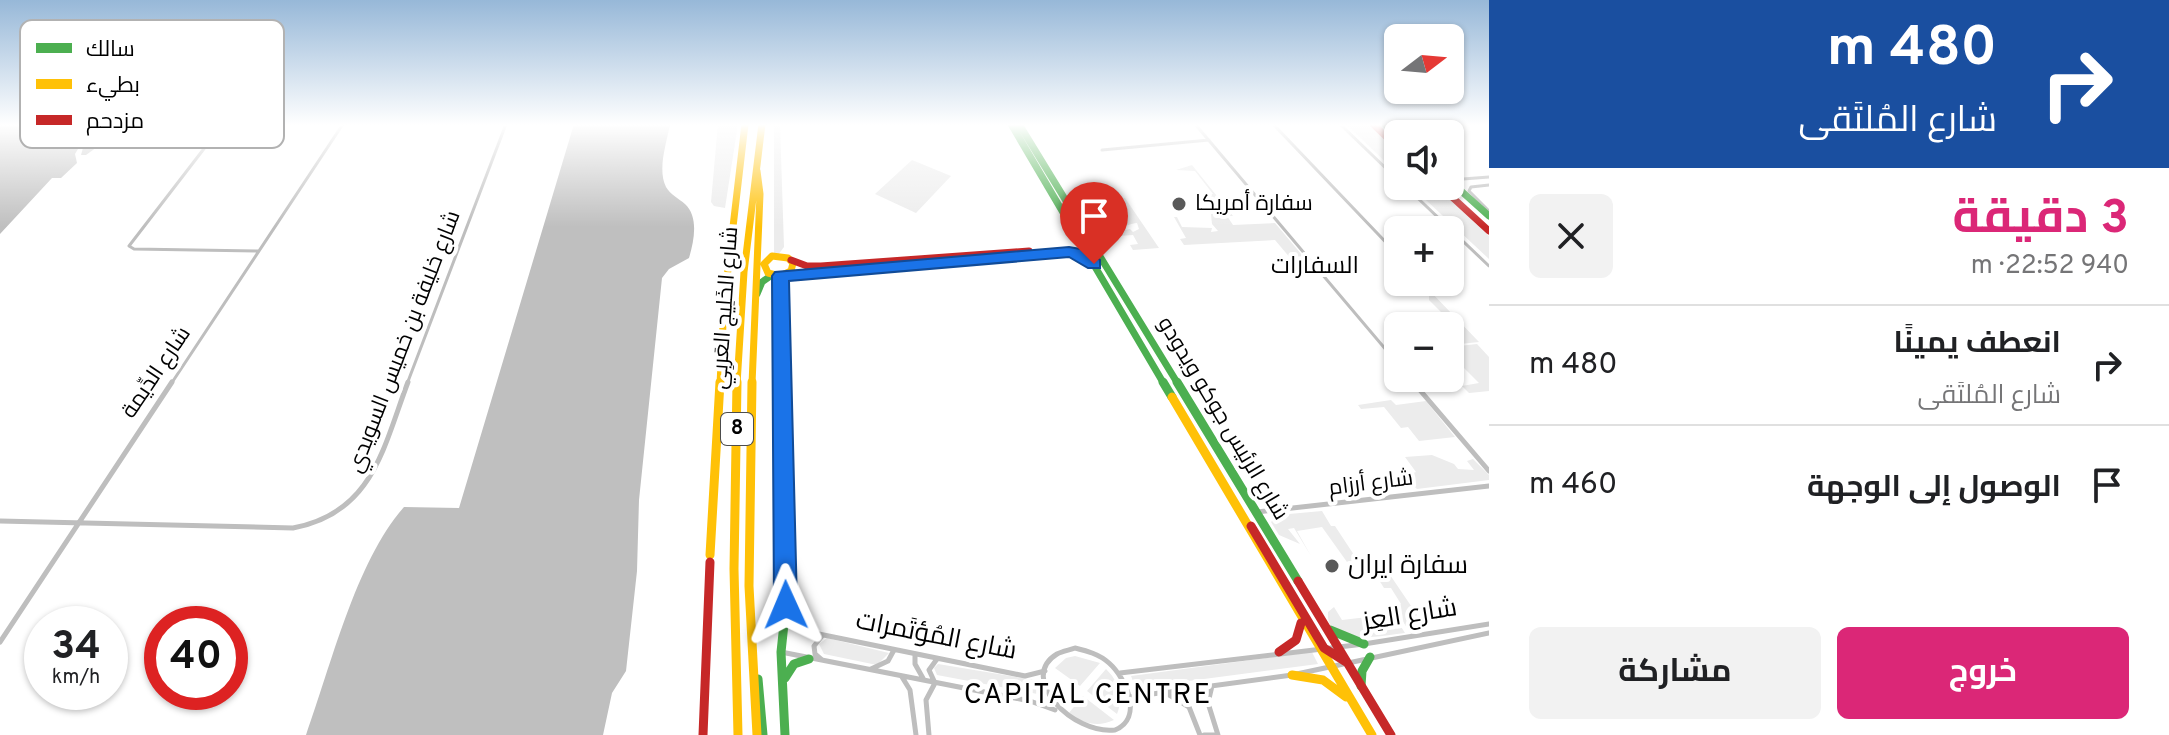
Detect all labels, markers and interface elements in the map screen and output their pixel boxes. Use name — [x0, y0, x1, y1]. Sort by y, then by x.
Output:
text: 480 m — [1827, 15, 1997, 85]
legend — [20, 20, 284, 148]
north arrow — [1384, 24, 1464, 104]
map controls — [1384, 24, 1464, 392]
icon: right — [2025, 32, 2129, 136]
text: سالك — [86, 37, 135, 64]
text: بطيء — [86, 73, 140, 101]
text: شارع المُلتَقى — [1798, 99, 1997, 145]
text: مزدحم — [86, 109, 144, 136]
button: sound — [1384, 120, 1464, 200]
pin — [1060, 182, 1128, 264]
place label: سفارة أمريكا — [1195, 189, 1313, 218]
text: 3 دقيقة — [1953, 190, 2129, 250]
icon: arrive — [1072, 194, 1116, 238]
button: close — [1529, 194, 1613, 278]
marker: سفارة أمريكا — [1170, 195, 1188, 213]
street label: شارع خليفة بن خميس السويدي — [342, 207, 468, 477]
button: + — [1384, 216, 1464, 296]
street label: شارع الخَلِيج العَربِي — [707, 226, 746, 390]
text: 940 m · 22:52 — [1971, 250, 2129, 283]
district label: السفارات — [1271, 252, 1359, 282]
button: − — [1384, 312, 1464, 392]
street label: شارع الرئيس جوكو ويدودو — [1151, 313, 1293, 525]
street label: شارع الدِّيمة — [116, 322, 198, 424]
text: انعطف يمينًا — [1894, 326, 2061, 363]
icon: right — [2085, 343, 2129, 387]
text: 480 m — [1529, 347, 1617, 384]
text: شارع المُلتَقى — [1918, 380, 2061, 413]
road number: 8 — [721, 413, 753, 445]
street label: شارع أرزام — [1327, 463, 1415, 503]
icon: arrive — [2085, 463, 2129, 507]
text: 460 m — [1529, 467, 1617, 504]
text: الوصول إلى الوجهة — [1807, 470, 2061, 507]
place label: سفارة ايران — [1348, 550, 1468, 583]
marker: سفارة ايران — [1323, 557, 1341, 575]
position arrow — [744, 563, 828, 647]
street label: شارع العِز — [1359, 592, 1459, 640]
street label: شارع المُؤتَمرات — [853, 605, 1019, 669]
speed limit sign: 40 — [144, 606, 248, 710]
text: 34 — [51, 623, 101, 673]
button: مشاركة — [1529, 627, 1821, 719]
button: خروج — [1837, 627, 2129, 719]
text: km/h — [52, 665, 100, 691]
district label: CAPITAL CENTRE — [964, 678, 1212, 714]

